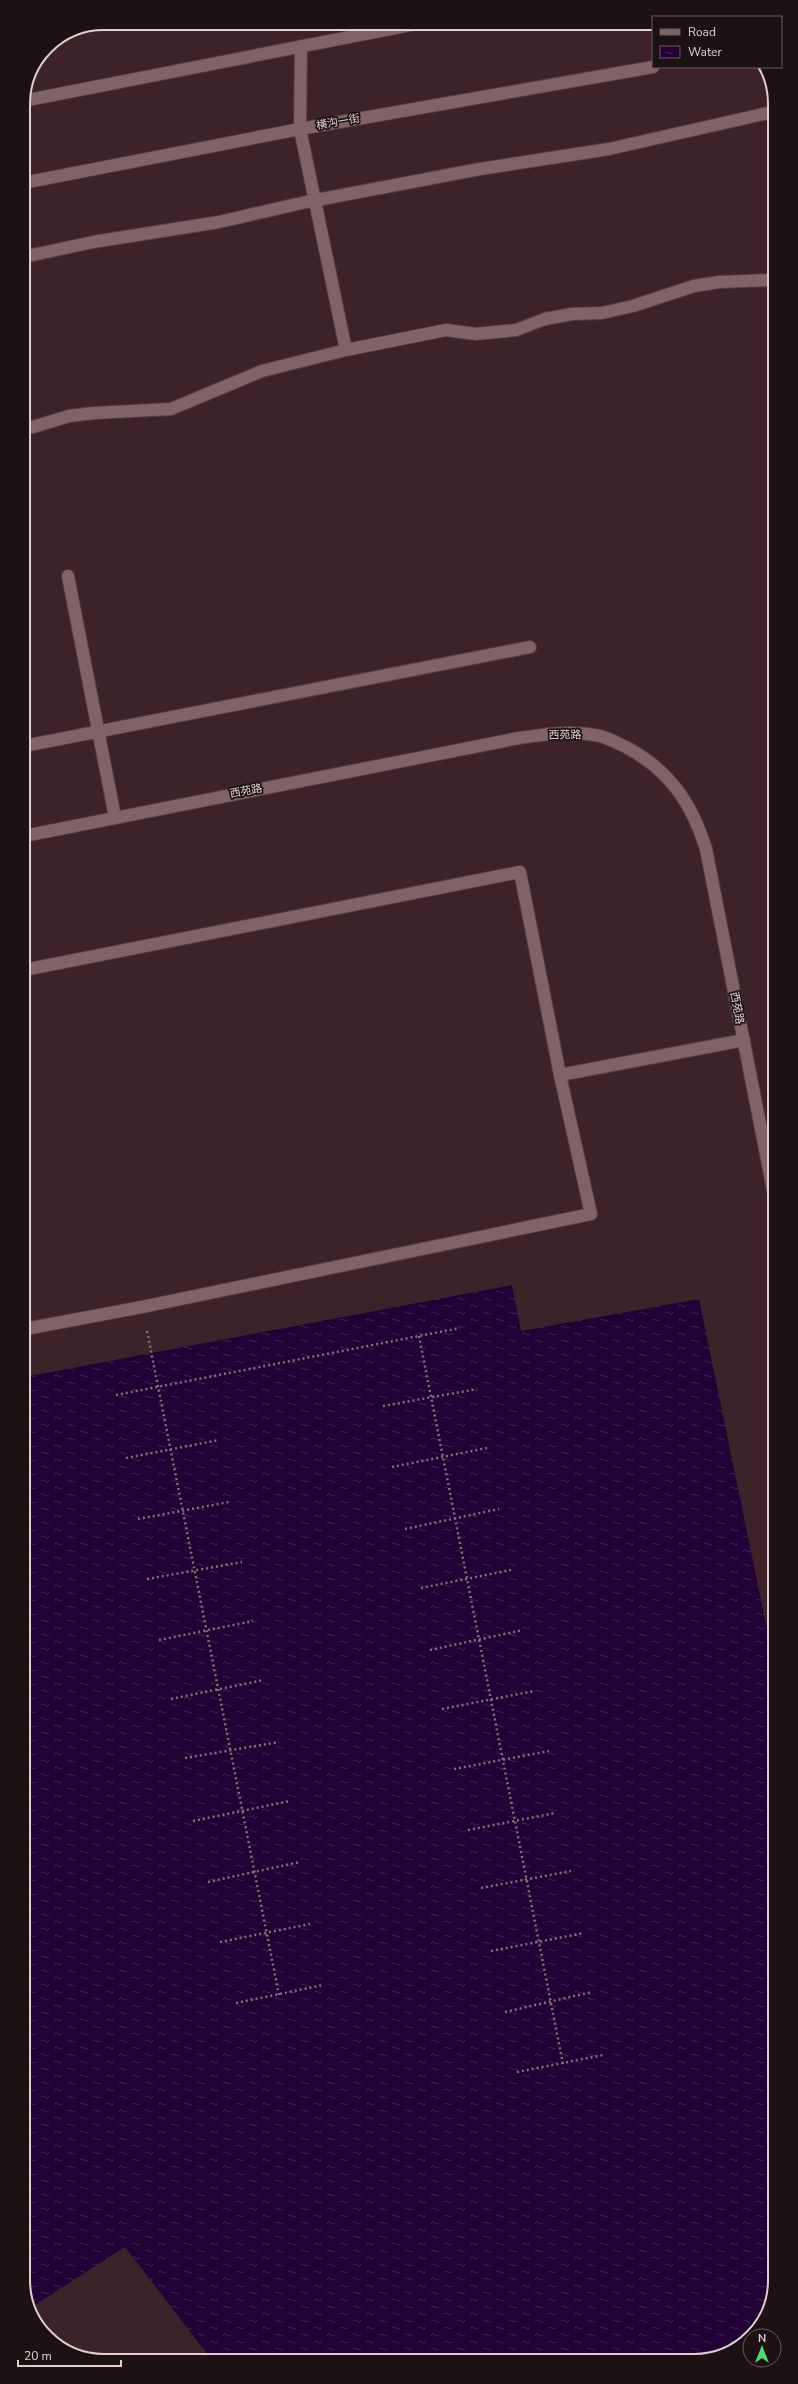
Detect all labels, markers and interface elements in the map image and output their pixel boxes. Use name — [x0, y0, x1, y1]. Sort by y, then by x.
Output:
legend — [652, 16, 782, 68]
text: Road — [688, 24, 716, 40]
text: Water — [688, 44, 722, 60]
street label: 横沟一街 — [315, 111, 361, 133]
street label: 西苑路 — [548, 727, 582, 743]
street label: 西苑路 — [228, 780, 264, 802]
street label: 西苑路 — [726, 990, 748, 1026]
north arrow — [742, 2328, 782, 2368]
text: N — [758, 2331, 766, 2346]
scale bar — [18, 2342, 121, 2368]
text: 20 m — [24, 2348, 52, 2364]

